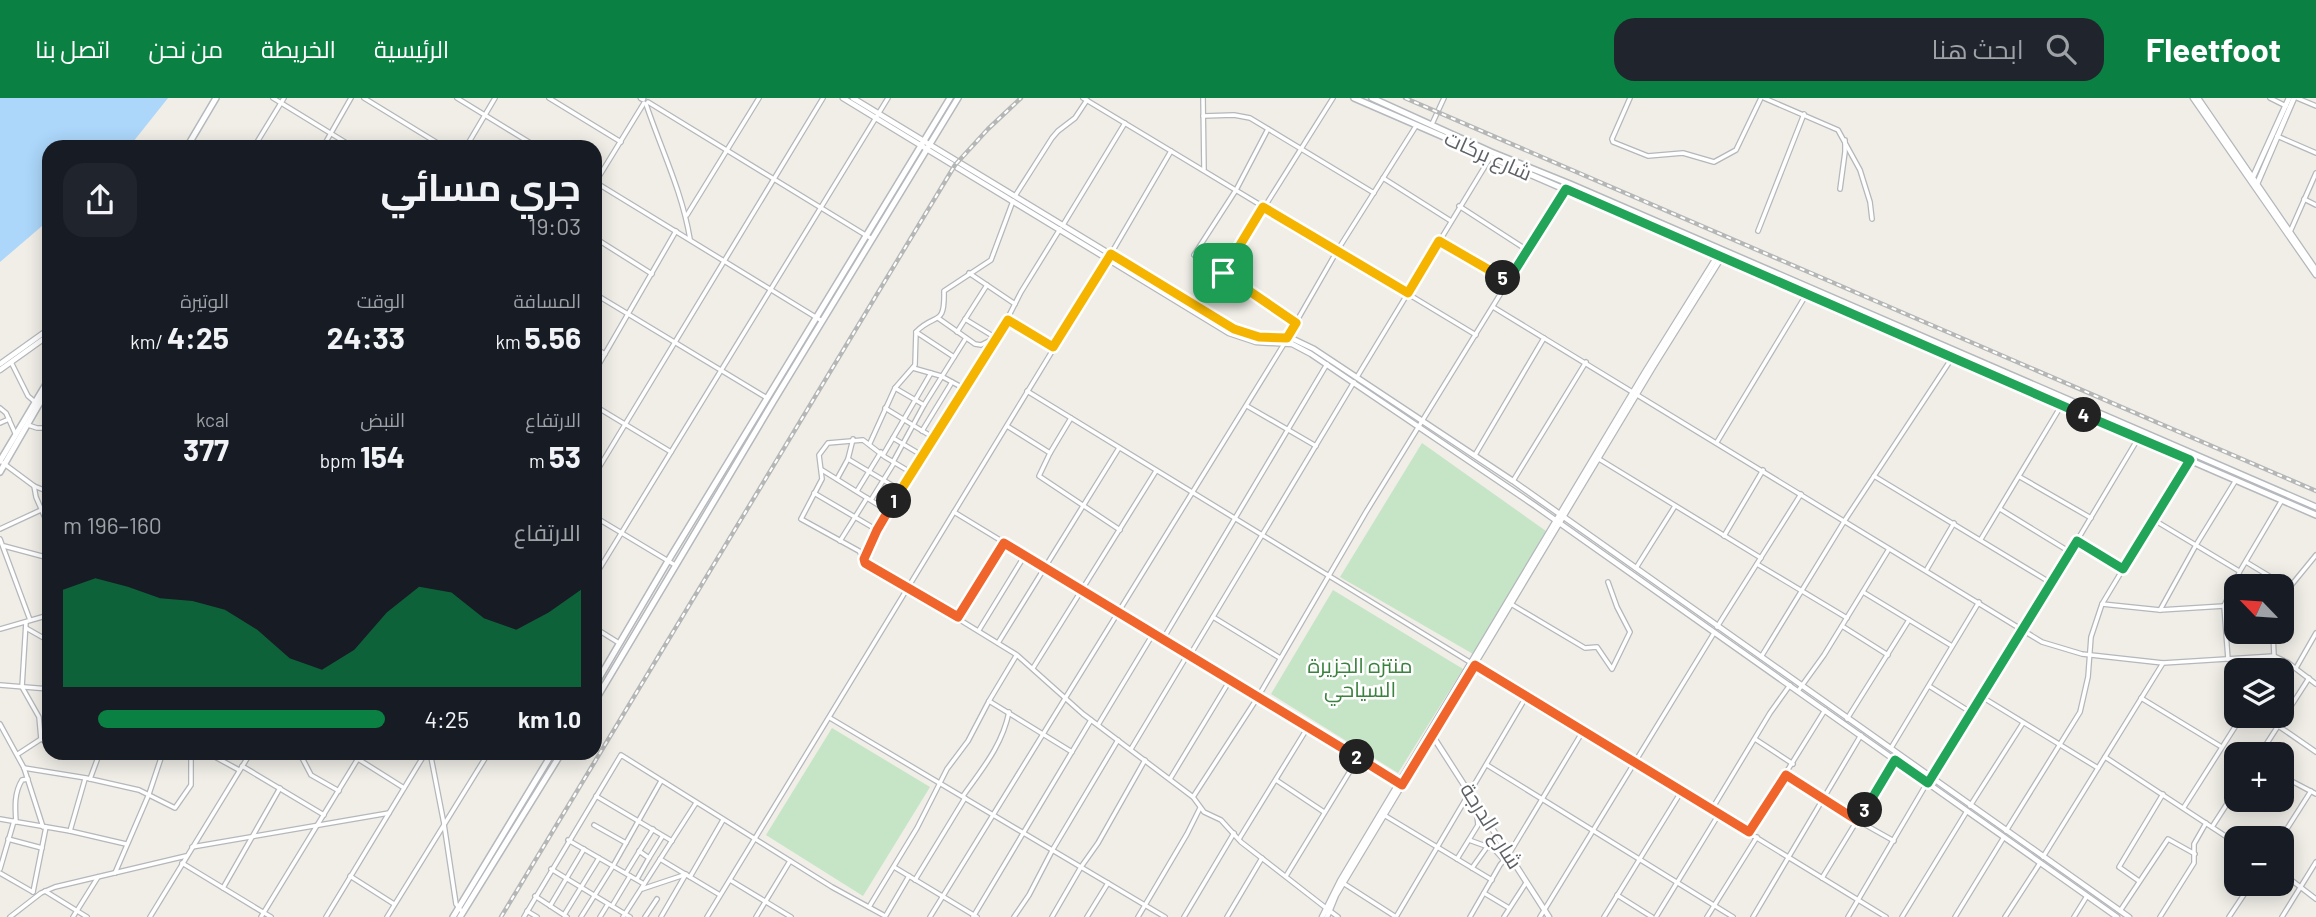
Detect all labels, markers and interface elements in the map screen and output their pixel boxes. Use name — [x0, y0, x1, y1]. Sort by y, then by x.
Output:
search box — [1614, 18, 2104, 81]
text: Fleetfoot — [2146, 29, 2281, 69]
icon: search — [2042, 30, 2080, 68]
text: ابحث هنا — [1932, 33, 2024, 64]
text: اتصل بنا — [35, 34, 110, 63]
text: من نحن — [148, 34, 223, 63]
text: الخريطة — [261, 34, 336, 63]
text: الرئيسية — [374, 34, 449, 63]
street label: شارع بركات — [1440, 124, 1536, 188]
button: share — [63, 163, 137, 237]
text: جري مسائي — [380, 163, 581, 209]
text: 19:03 — [528, 212, 581, 240]
pin — [1193, 243, 1253, 303]
icon: arrive — [1204, 254, 1242, 292]
pin: 5 — [1486, 260, 1520, 296]
text: 5 — [1497, 266, 1508, 289]
text: الوتيرة — [180, 289, 229, 312]
text: الوقت — [357, 289, 405, 312]
text: المسافة — [513, 289, 581, 312]
text: 4:25 — [167, 319, 229, 355]
text: 24:33 — [327, 319, 405, 355]
text: 5.56 — [524, 319, 581, 355]
text: /km — [130, 330, 167, 353]
text: km — [495, 330, 524, 353]
pin: 4 — [2066, 398, 2102, 432]
text: 4 — [2078, 403, 2089, 426]
text: kcal — [196, 408, 229, 431]
text: النبض — [360, 408, 405, 431]
text: الارتفاع — [525, 408, 581, 431]
text: 377 — [183, 431, 229, 467]
text: 154 — [360, 438, 405, 474]
text: 53 — [549, 438, 581, 474]
text: bpm — [320, 449, 360, 472]
text: m — [529, 449, 549, 472]
pin: 1 — [876, 484, 912, 518]
text: 1 — [890, 489, 897, 512]
text: 160–196 m — [63, 511, 162, 539]
text: الارتفاع — [514, 518, 581, 546]
north arrow — [2224, 574, 2294, 644]
map controls — [2224, 574, 2294, 896]
park label: منتزه الجزيرة السياحي — [1308, 652, 1412, 706]
button: layers — [2224, 658, 2294, 728]
text: 4:25 — [424, 705, 469, 733]
text: 1.0 km — [518, 705, 581, 733]
pin: 2 — [1340, 740, 1374, 774]
button: + — [2224, 742, 2294, 812]
text: 2 — [1351, 745, 1362, 768]
street label: شارع الدرجة — [1453, 778, 1529, 874]
pin: 3 — [1848, 792, 1882, 828]
text: 3 — [1859, 798, 1870, 821]
button: − — [2224, 826, 2294, 896]

